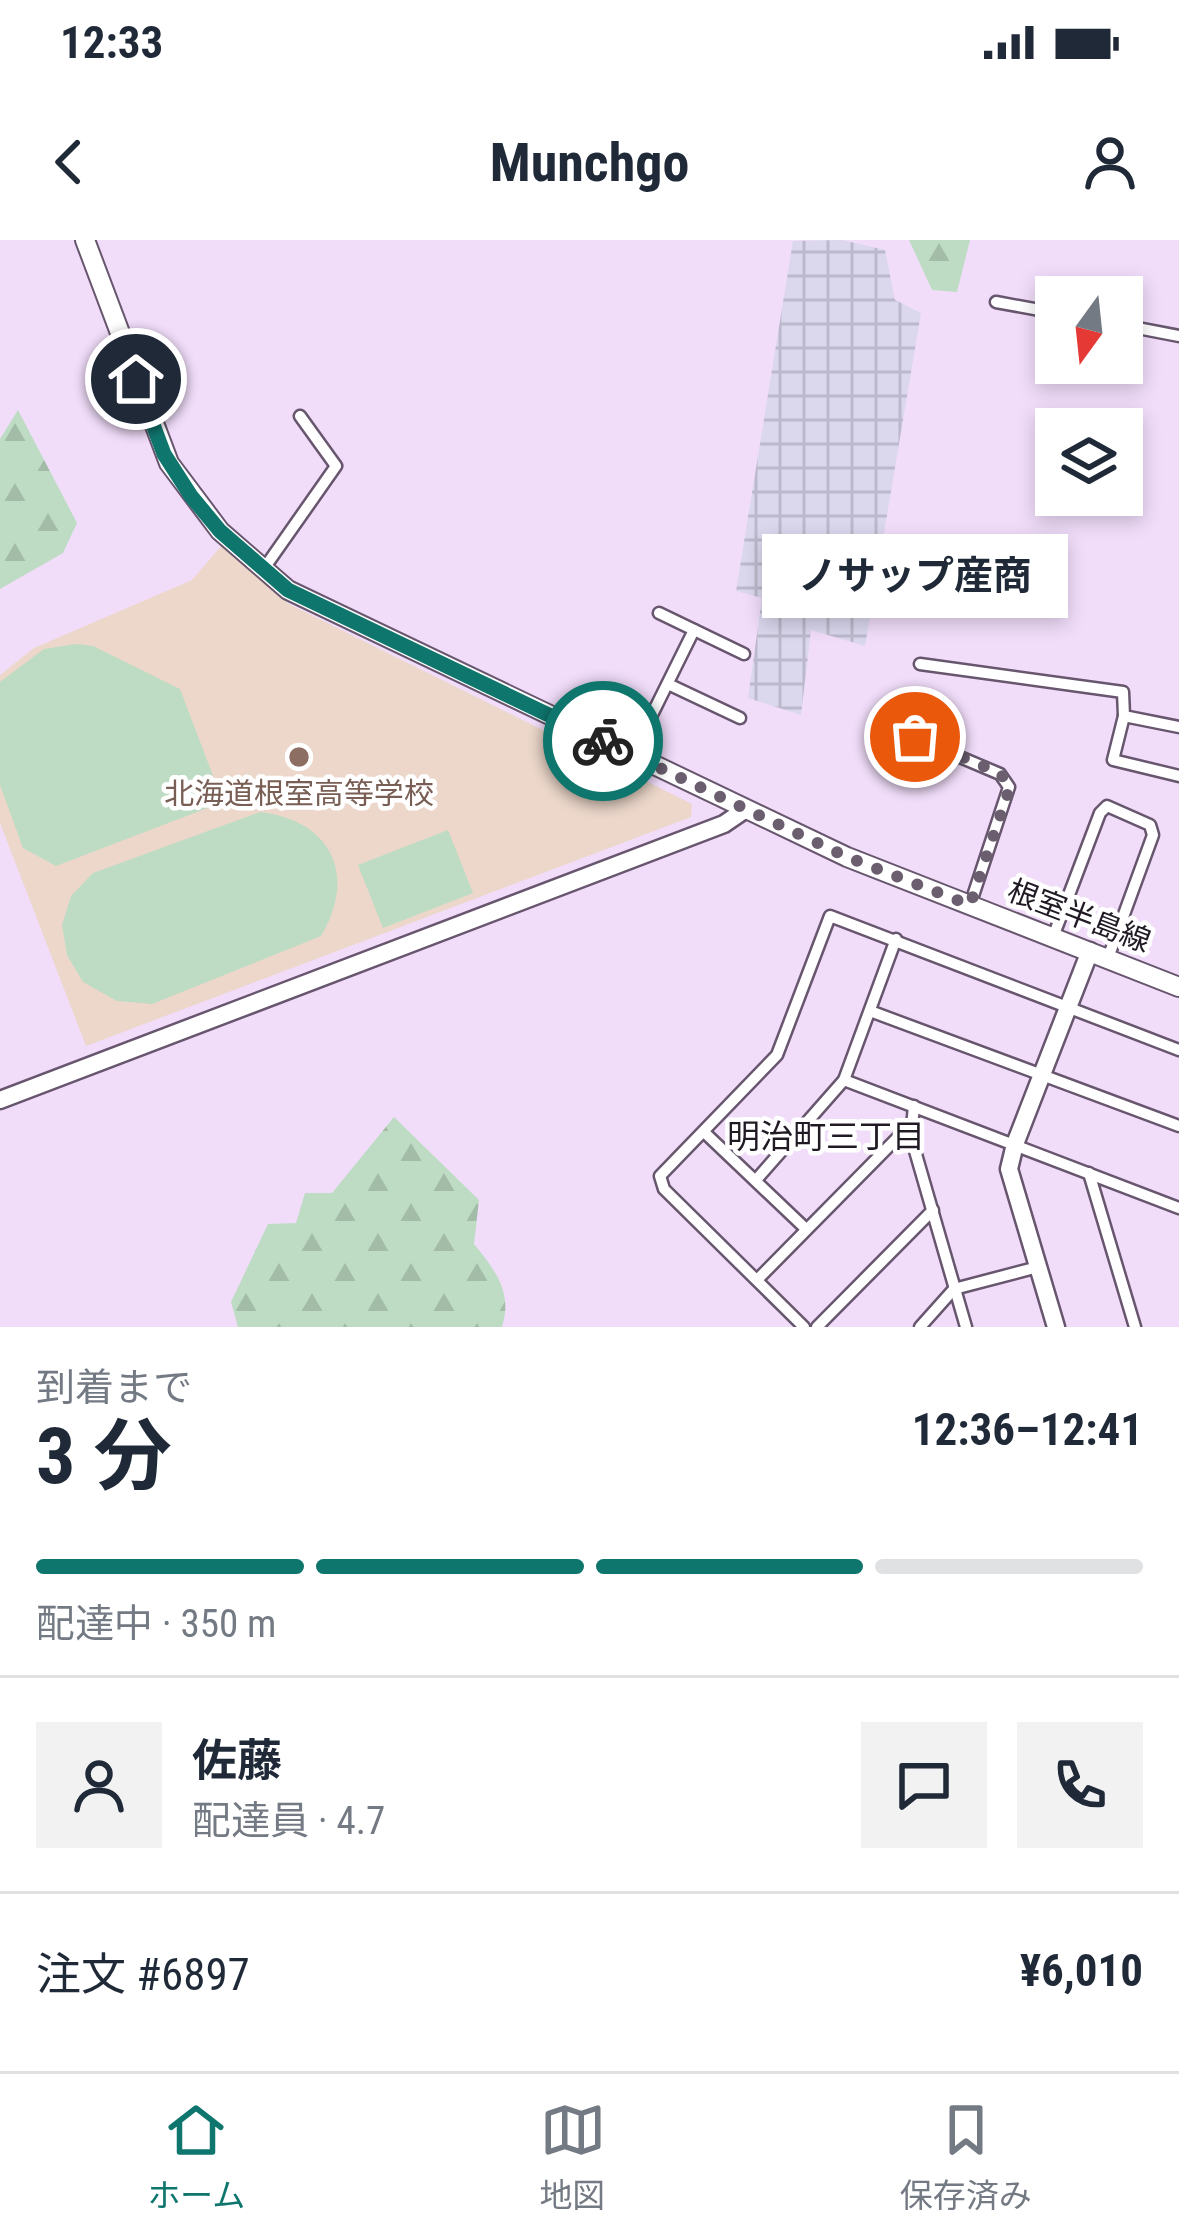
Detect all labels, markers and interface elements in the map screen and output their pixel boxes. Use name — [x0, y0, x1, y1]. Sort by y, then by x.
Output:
text: 12:33 — [60, 16, 163, 69]
icon: back — [36, 129, 102, 195]
icon: person — [1077, 129, 1143, 195]
text: Munchgo — [490, 131, 689, 194]
north arrow — [1035, 276, 1143, 384]
map controls — [1035, 276, 1143, 516]
pin — [85, 328, 187, 430]
icon: home — [103, 346, 169, 412]
button: layers — [1035, 408, 1143, 516]
callout: ノサップ産商 — [762, 533, 1068, 617]
text: ノサップ産商 — [798, 553, 1032, 599]
courier — [543, 681, 663, 801]
pin — [864, 686, 966, 788]
icon: bag — [882, 704, 948, 770]
icon: bike — [570, 708, 636, 774]
marker: 北海道根室高等学校 — [286, 744, 312, 770]
place label: 北海道根室高等学校 — [164, 776, 434, 811]
street label: 根室半島線 — [1003, 872, 1155, 959]
district label: 明治町三丁目 — [727, 1117, 925, 1156]
text: 到着まで — [36, 1365, 192, 1411]
text: 12:36–12:41 — [912, 1403, 1143, 1456]
text: 3 分 — [36, 1411, 171, 1502]
text: 配達中 · 350 m — [36, 1601, 276, 1647]
button: person — [36, 1722, 162, 1848]
button: chat — [861, 1722, 987, 1848]
button: phone — [1017, 1722, 1143, 1848]
text: 佐藤 — [192, 1734, 282, 1787]
text: 配達員 · 4.7 — [192, 1798, 385, 1844]
text: ¥6,010 — [1020, 1944, 1143, 1997]
text: 注文 #6897 — [36, 1948, 250, 2001]
tab: ホーム — [147, 2097, 245, 2217]
tab: 地図 — [540, 2097, 606, 2217]
tab: 保存済み — [900, 2097, 1032, 2217]

